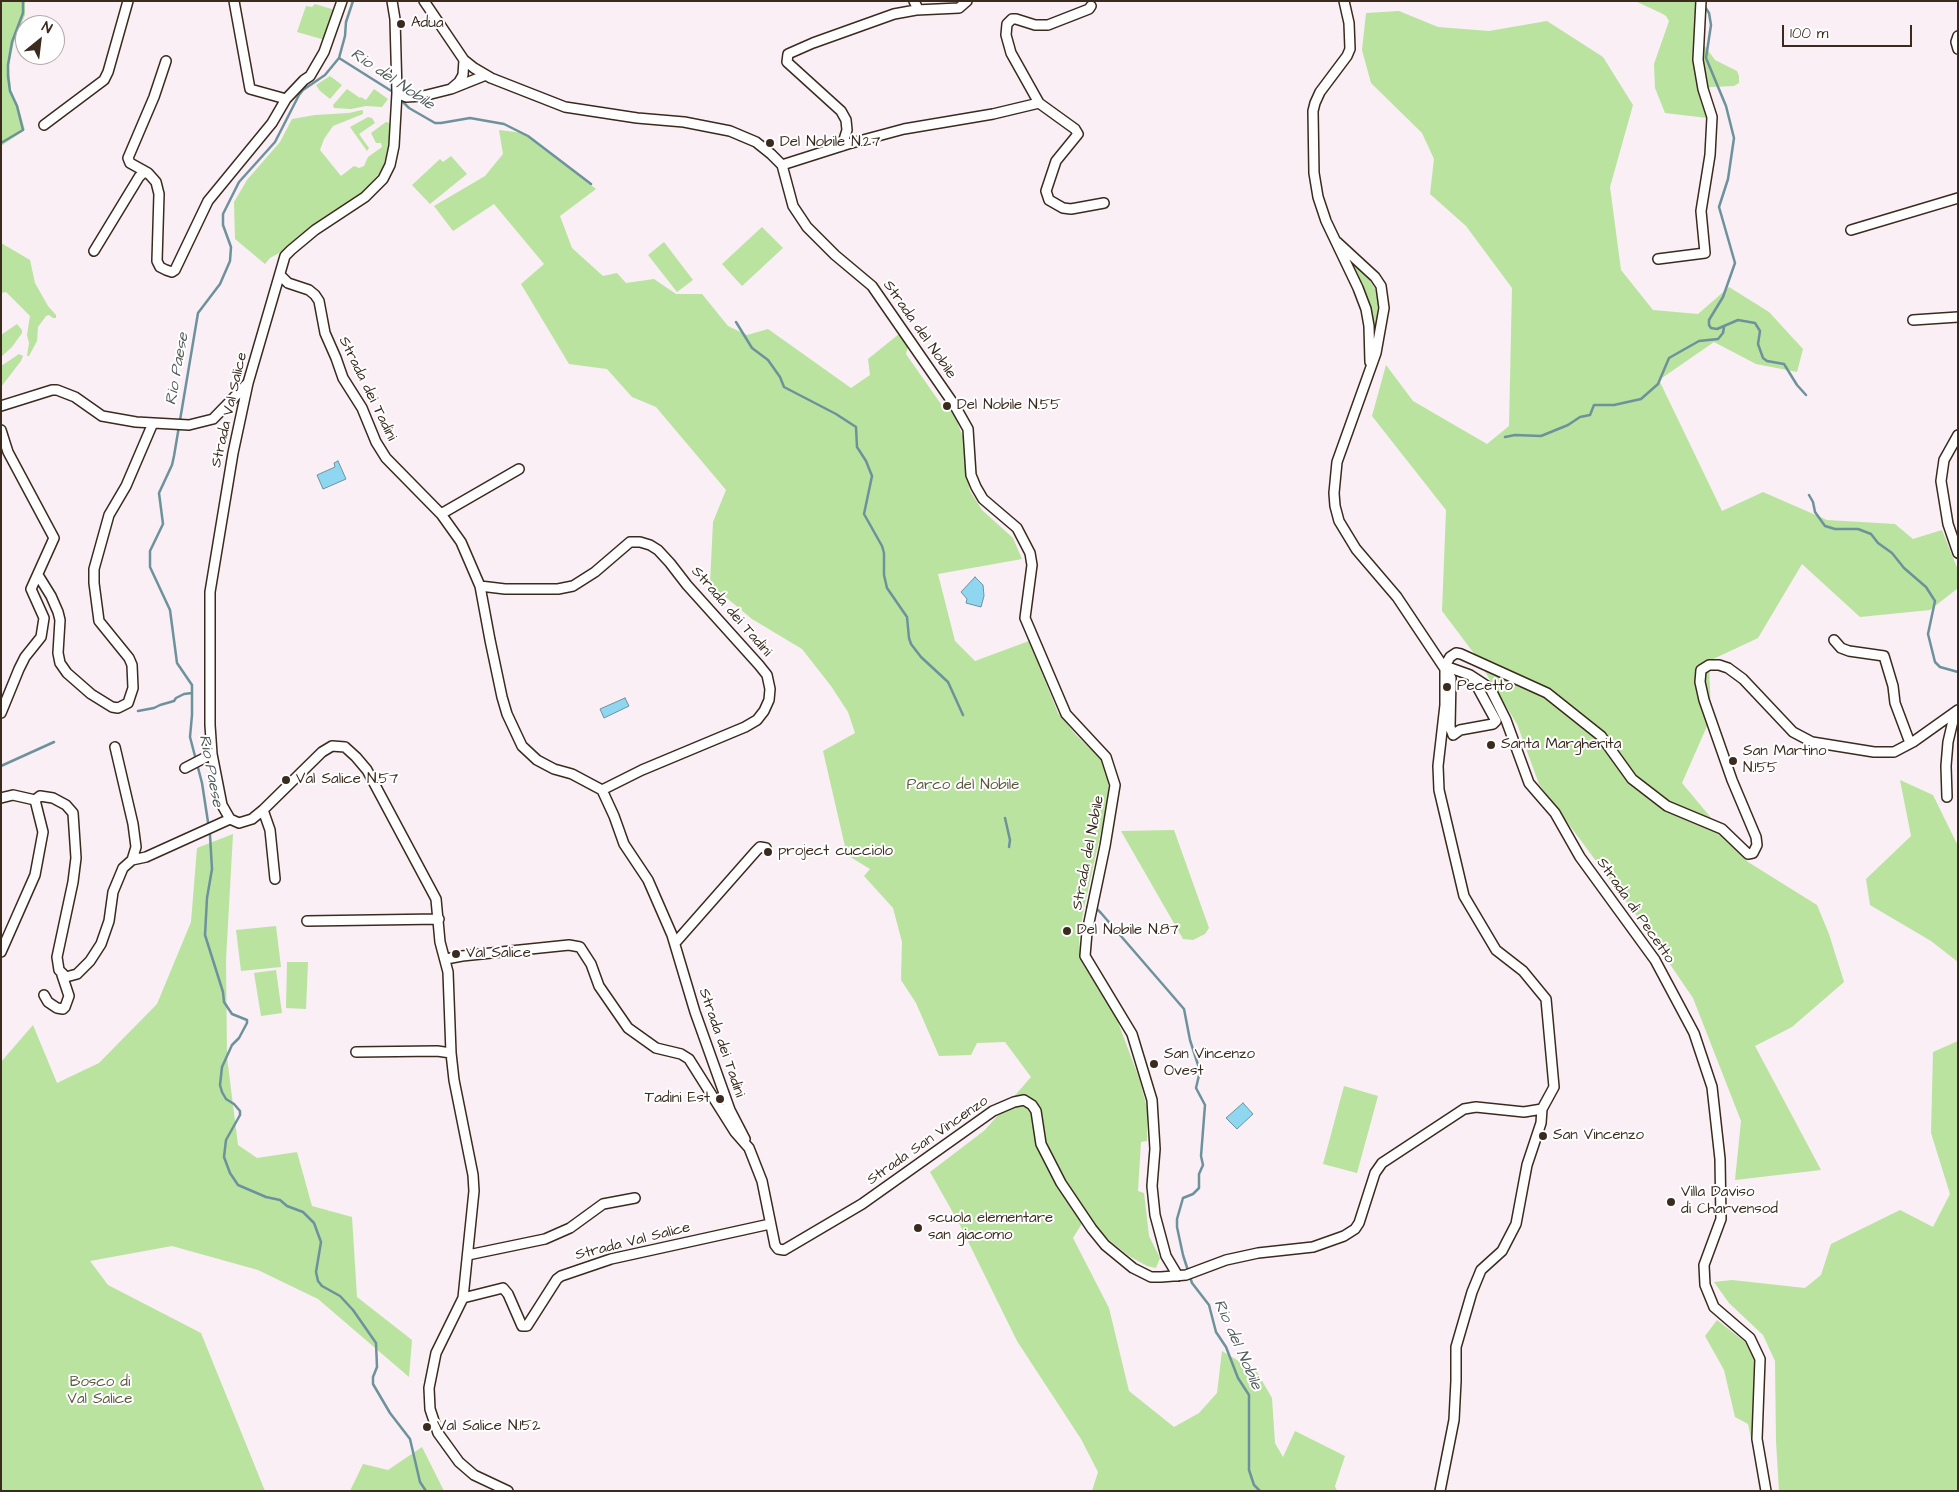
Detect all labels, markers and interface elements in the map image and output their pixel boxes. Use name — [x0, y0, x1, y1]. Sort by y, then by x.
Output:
north arrow — [15, 15, 65, 65]
place label: Adua — [411, 15, 444, 33]
scale bar — [1784, 15, 1914, 47]
text: N — [38, 17, 55, 39]
marker: Adua — [395, 18, 407, 30]
text: 100 m — [1790, 23, 1829, 44]
water label: Rio del Nobile — [347, 45, 437, 115]
place label: Del Nobile N.27 — [780, 134, 881, 152]
marker: Del Nobile N.27 — [764, 137, 776, 149]
street label: Strada del Nobile — [878, 277, 960, 383]
water label: Rio Paese — [162, 331, 194, 407]
street label: Strada dei Tadini — [334, 334, 400, 444]
street label: Strada Val Salice — [208, 351, 252, 469]
place label: Del Nobile N.55 — [957, 397, 1061, 415]
marker: Del Nobile N.55 — [941, 400, 953, 412]
street label: Strada dei Tadini — [687, 563, 775, 661]
place label: Pecetto — [1457, 678, 1513, 696]
marker: Pecetto — [1441, 681, 1453, 693]
water label: Rio Paese — [194, 733, 226, 809]
place label: Santa Margherita — [1501, 736, 1621, 754]
marker: Santa Margherita — [1485, 739, 1497, 751]
place label: San Martino N.155 — [1743, 743, 1826, 778]
marker: San Martino N.155 — [1727, 755, 1739, 767]
place label: Val Salice N.57 — [296, 771, 398, 789]
marker: Val Salice N.57 — [280, 774, 292, 786]
park label: Parco del Nobile — [907, 777, 1019, 795]
street label: Strada del Nobile — [1069, 794, 1109, 912]
place label: project cucciolo — [778, 843, 893, 861]
marker: project cucciolo — [762, 846, 774, 858]
street label: Strada di Pecetto — [1592, 855, 1678, 967]
place label: Del Nobile N.87 — [1077, 922, 1179, 940]
marker: Del Nobile N.87 — [1061, 925, 1073, 937]
place label: Val Salice — [466, 945, 531, 963]
marker: Val Salice — [450, 948, 462, 960]
street label: Strada dei Tadini — [694, 986, 748, 1100]
place label: San Vincenzo Ovest — [1164, 1046, 1255, 1081]
marker: San Vincenzo Ovest — [1148, 1058, 1160, 1070]
place label: Tadini Est — [645, 1090, 710, 1108]
street label: Strada San Vincenzo — [864, 1092, 992, 1190]
marker: Tadini Est — [714, 1093, 726, 1105]
place label: San Vincenzo — [1553, 1127, 1644, 1145]
marker: San Vincenzo — [1537, 1130, 1549, 1142]
place label: Villa Daviso di Charvensod — [1681, 1184, 1778, 1219]
marker: Villa Daviso di Charvensod — [1665, 1196, 1677, 1208]
place label: scuola elementare san giacomo — [928, 1210, 1053, 1245]
street label: Strada Val Salice — [574, 1219, 692, 1265]
marker: scuola elementare san giacomo — [912, 1222, 924, 1234]
water label: Rio del Nobile — [1209, 1297, 1265, 1393]
park label: Bosco di Val Salice — [68, 1374, 132, 1409]
place label: Val Salice N.152 — [437, 1418, 541, 1436]
marker: Val Salice N.152 — [421, 1421, 433, 1433]

